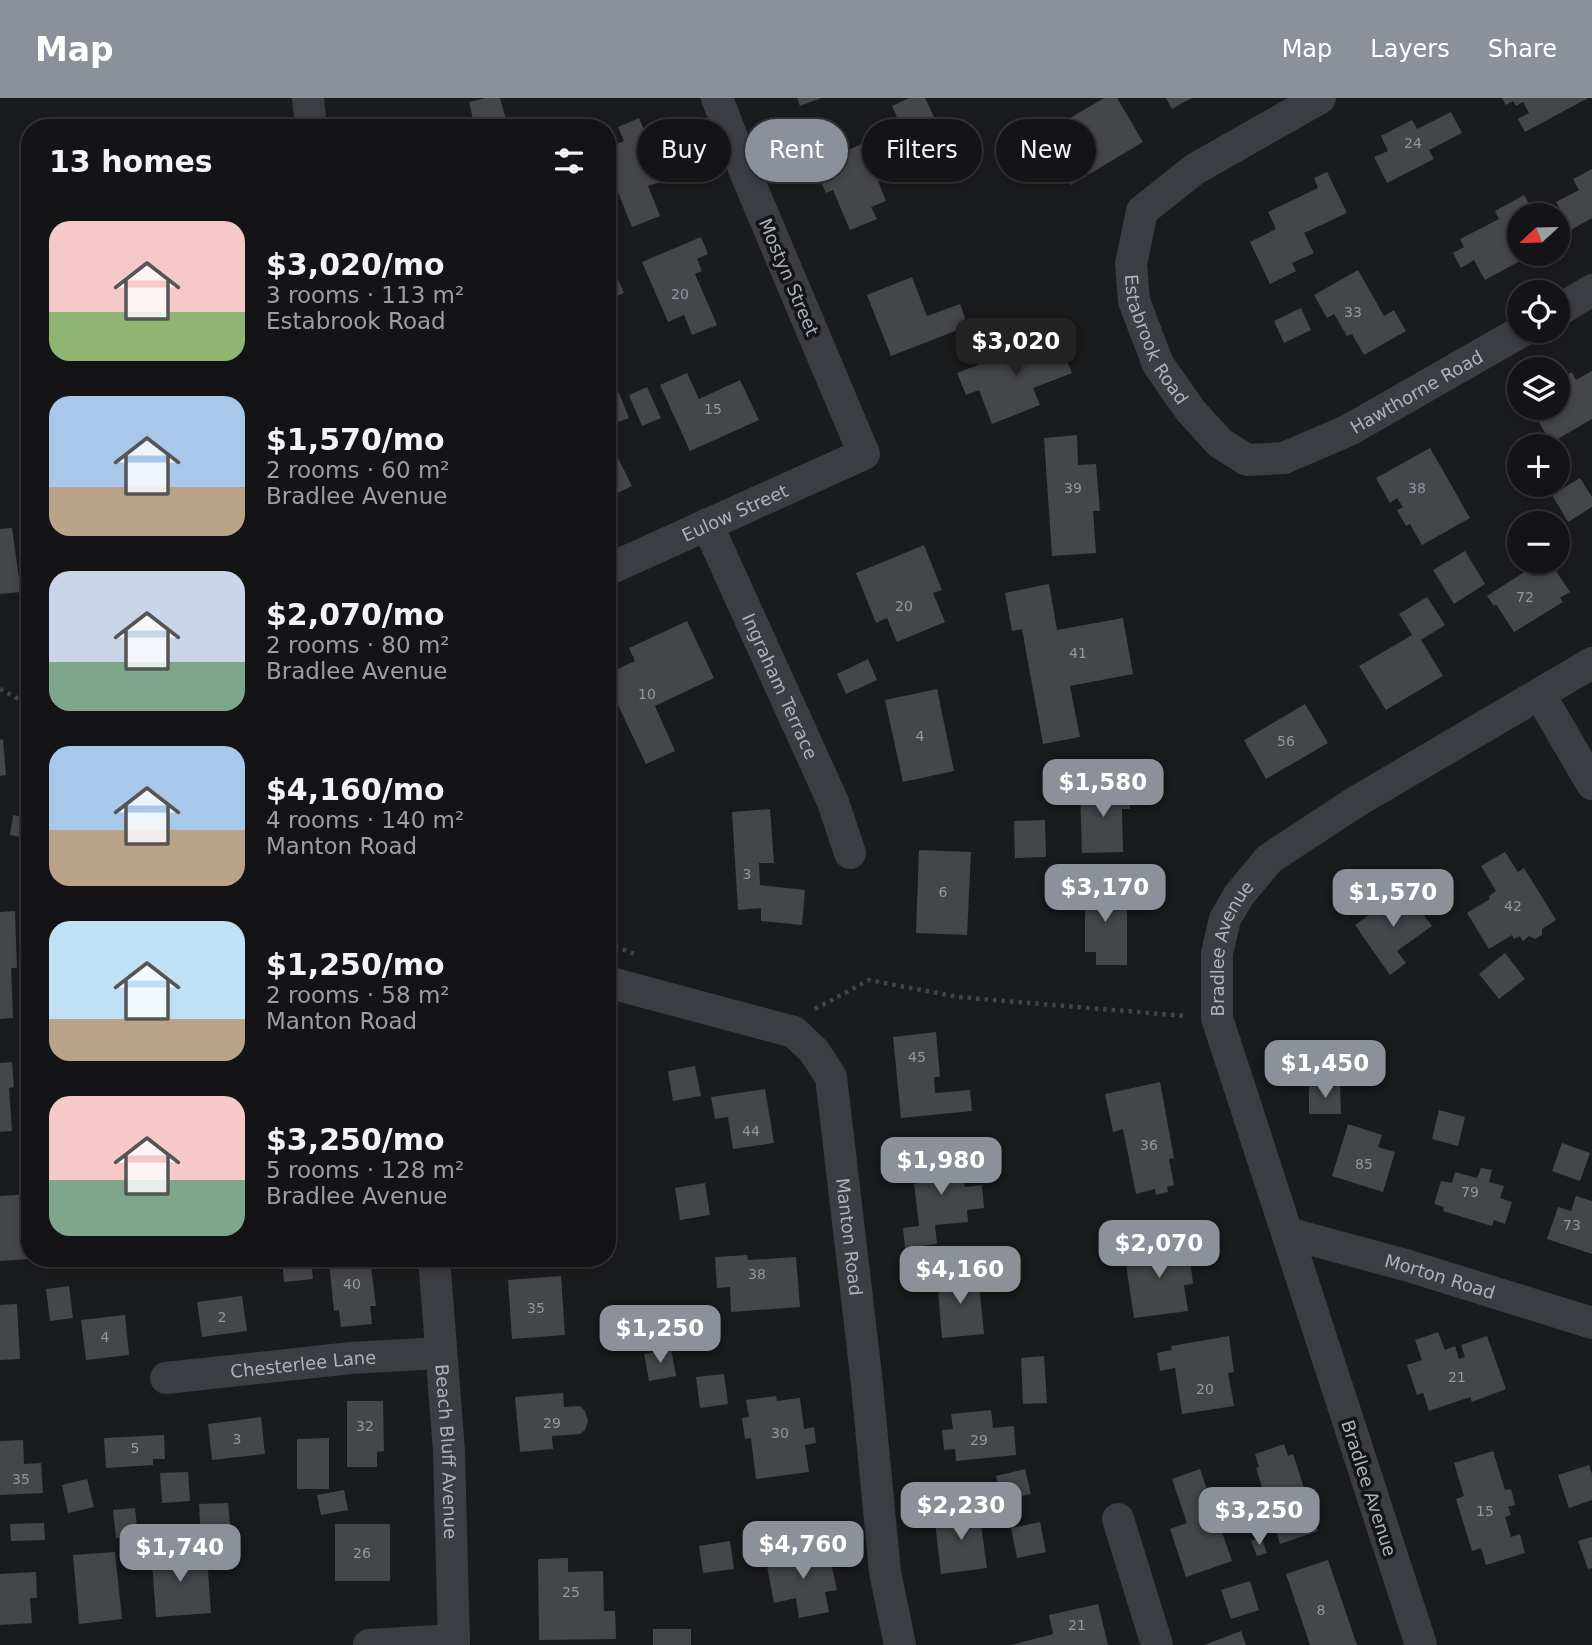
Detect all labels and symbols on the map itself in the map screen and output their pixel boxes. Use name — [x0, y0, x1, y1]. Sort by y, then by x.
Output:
house number: 24 — [1404, 135, 1422, 151]
north arrow — [1507, 203, 1570, 266]
street label: Mostyn Street — [755, 215, 823, 339]
street label: Estabrook Road — [1121, 273, 1193, 408]
house number: 20 — [671, 286, 689, 302]
house number: 33 — [1344, 304, 1362, 320]
pin: $3,020 — [959, 318, 1073, 378]
street label: Hawthorne Road — [1346, 345, 1486, 438]
house number: 15 — [704, 401, 722, 417]
street label: Eulow Street — [678, 479, 791, 545]
house number: 39 — [1064, 480, 1082, 496]
house number: 38 — [1408, 480, 1426, 496]
house number: 72 — [1516, 589, 1534, 605]
house number: 20 — [895, 598, 913, 614]
street label: Ingraham Terrace — [738, 610, 823, 762]
house number: 41 — [1069, 645, 1087, 661]
house number: 10 — [638, 686, 656, 702]
house number: 4 — [916, 728, 925, 744]
house number: 56 — [1277, 733, 1295, 749]
pin: $1,580 — [1046, 760, 1160, 819]
pin: $3,170 — [1048, 864, 1162, 924]
house number: 3 — [743, 866, 751, 882]
pin: $1,570 — [1336, 870, 1450, 929]
street label: Bradlee Avenue — [1206, 876, 1257, 1016]
house number: 6 — [939, 884, 948, 900]
house number: 42 — [1504, 898, 1522, 914]
pin: $1,450 — [1268, 1040, 1382, 1100]
house number: 45 — [908, 1049, 926, 1065]
house number: 44 — [742, 1123, 760, 1139]
house number: 36 — [1140, 1137, 1158, 1153]
pin: $1,980 — [884, 1138, 998, 1197]
house number: 85 — [1355, 1156, 1373, 1172]
street label: Manton Road — [832, 1177, 867, 1297]
house number: 79 — [1461, 1184, 1479, 1200]
house number: 73 — [1563, 1217, 1581, 1233]
pin: $2,070 — [1102, 1220, 1216, 1280]
pin: $4,160 — [903, 1246, 1017, 1306]
street label: Morton Road — [1383, 1249, 1498, 1303]
house number: 38 — [748, 1266, 766, 1282]
house number: 40 — [343, 1276, 361, 1292]
house number: 35 — [527, 1300, 545, 1316]
pin: $1,250 — [603, 1306, 717, 1365]
house number: 2 — [218, 1309, 226, 1325]
house number: 4 — [101, 1329, 110, 1345]
street label: Chesterlee Lane — [229, 1346, 377, 1381]
street label: Beach Bluff Avenue — [432, 1363, 462, 1539]
house number: 21 — [1448, 1369, 1466, 1385]
house number: 20 — [1196, 1381, 1214, 1397]
house number: 29 — [543, 1415, 561, 1431]
street label: Bradlee Avenue — [1337, 1417, 1401, 1559]
house number: 32 — [356, 1418, 374, 1434]
house number: 30 — [771, 1425, 789, 1441]
house number: 3 — [233, 1431, 241, 1447]
house number: 29 — [970, 1432, 988, 1448]
house number: 5 — [131, 1440, 139, 1456]
house number: 35 — [12, 1471, 30, 1487]
pin: $2,230 — [904, 1482, 1018, 1542]
pin: $3,250 — [1202, 1488, 1316, 1547]
house number: 15 — [1476, 1503, 1494, 1519]
pin: $4,760 — [746, 1522, 860, 1581]
pin: $1,740 — [123, 1524, 237, 1584]
house number: 26 — [353, 1545, 371, 1561]
house number: 25 — [562, 1584, 580, 1600]
house number: 8 — [1317, 1602, 1325, 1618]
house number: 21 — [1068, 1617, 1086, 1633]

